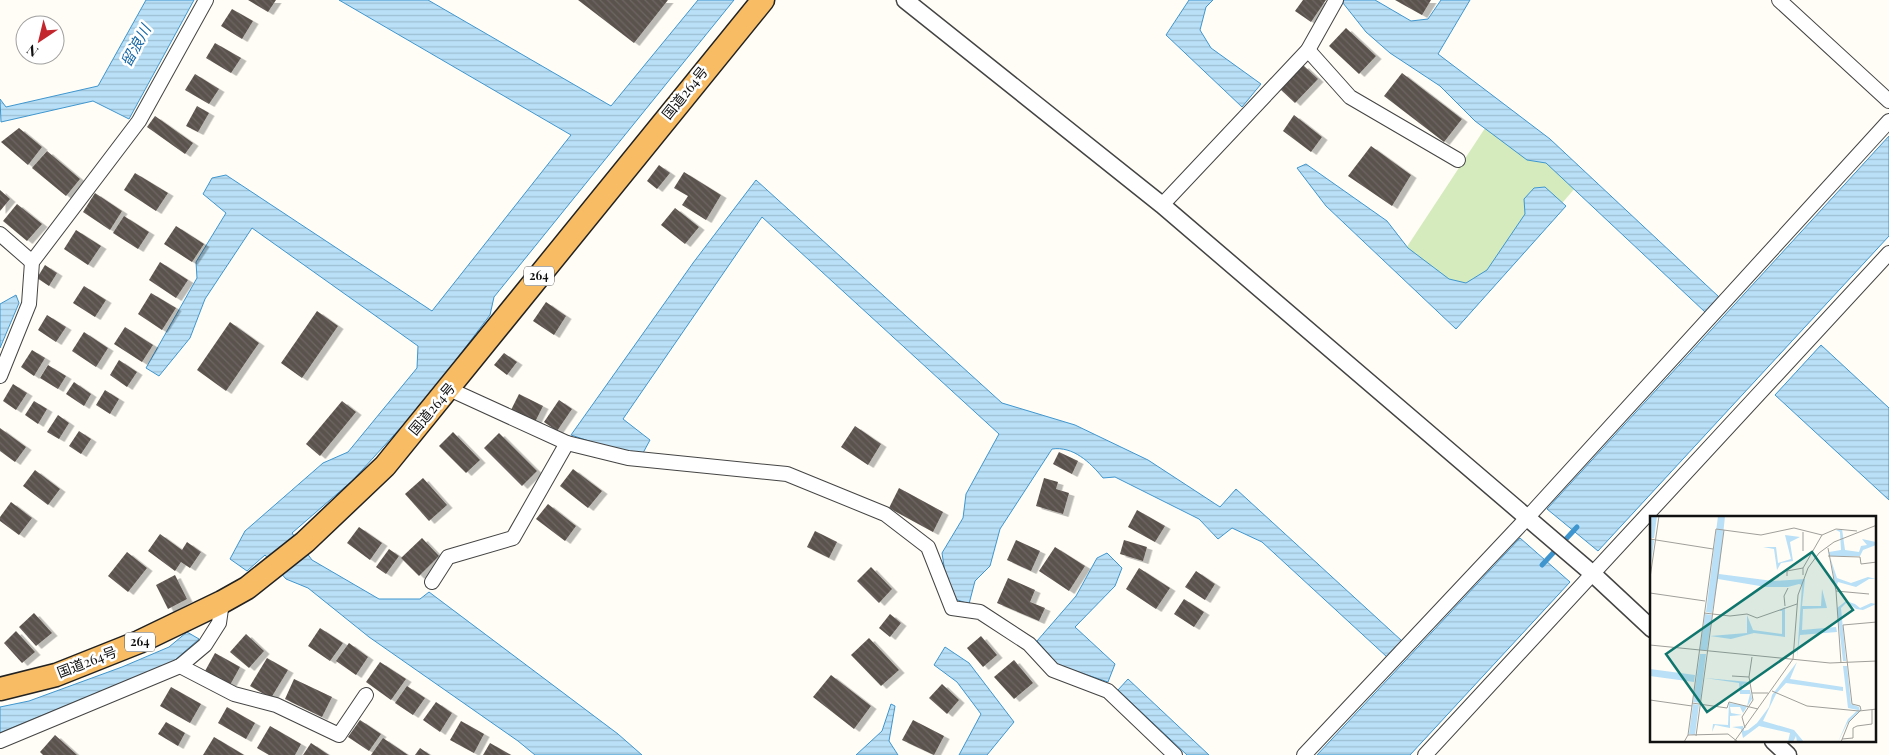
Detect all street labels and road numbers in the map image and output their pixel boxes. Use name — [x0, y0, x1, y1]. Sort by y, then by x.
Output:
street label: 国道264号 — [657, 62, 712, 123]
road number: 264 — [524, 266, 554, 286]
street label: 国道264号 — [404, 378, 459, 439]
road number: 264 — [125, 632, 155, 652]
street label: 国道264号 — [54, 641, 120, 682]

